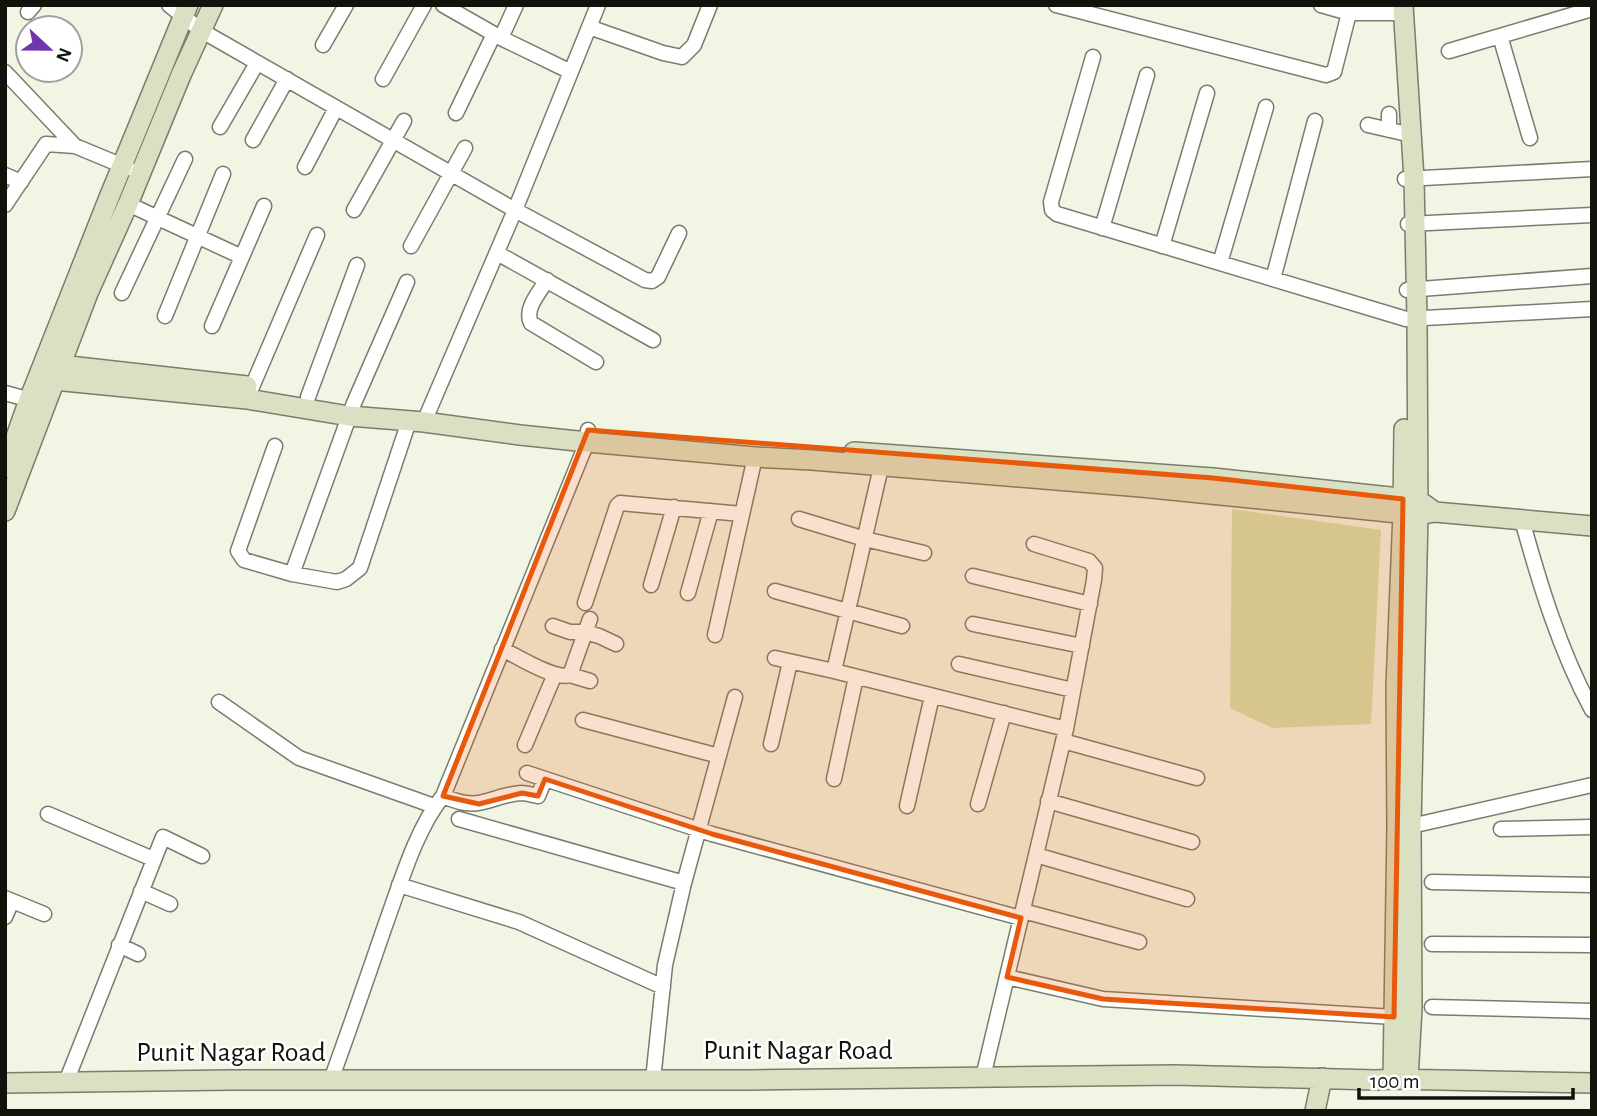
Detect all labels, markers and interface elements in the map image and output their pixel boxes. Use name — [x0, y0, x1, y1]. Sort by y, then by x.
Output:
north arrow — [14, 14, 84, 84]
text: N — [52, 45, 75, 64]
street label: Punit Nagar Road — [703, 1037, 893, 1065]
street label: Punit Nagar Road — [136, 1039, 326, 1067]
scale bar — [1359, 1056, 1572, 1100]
text: 100 m — [1370, 1071, 1420, 1092]

